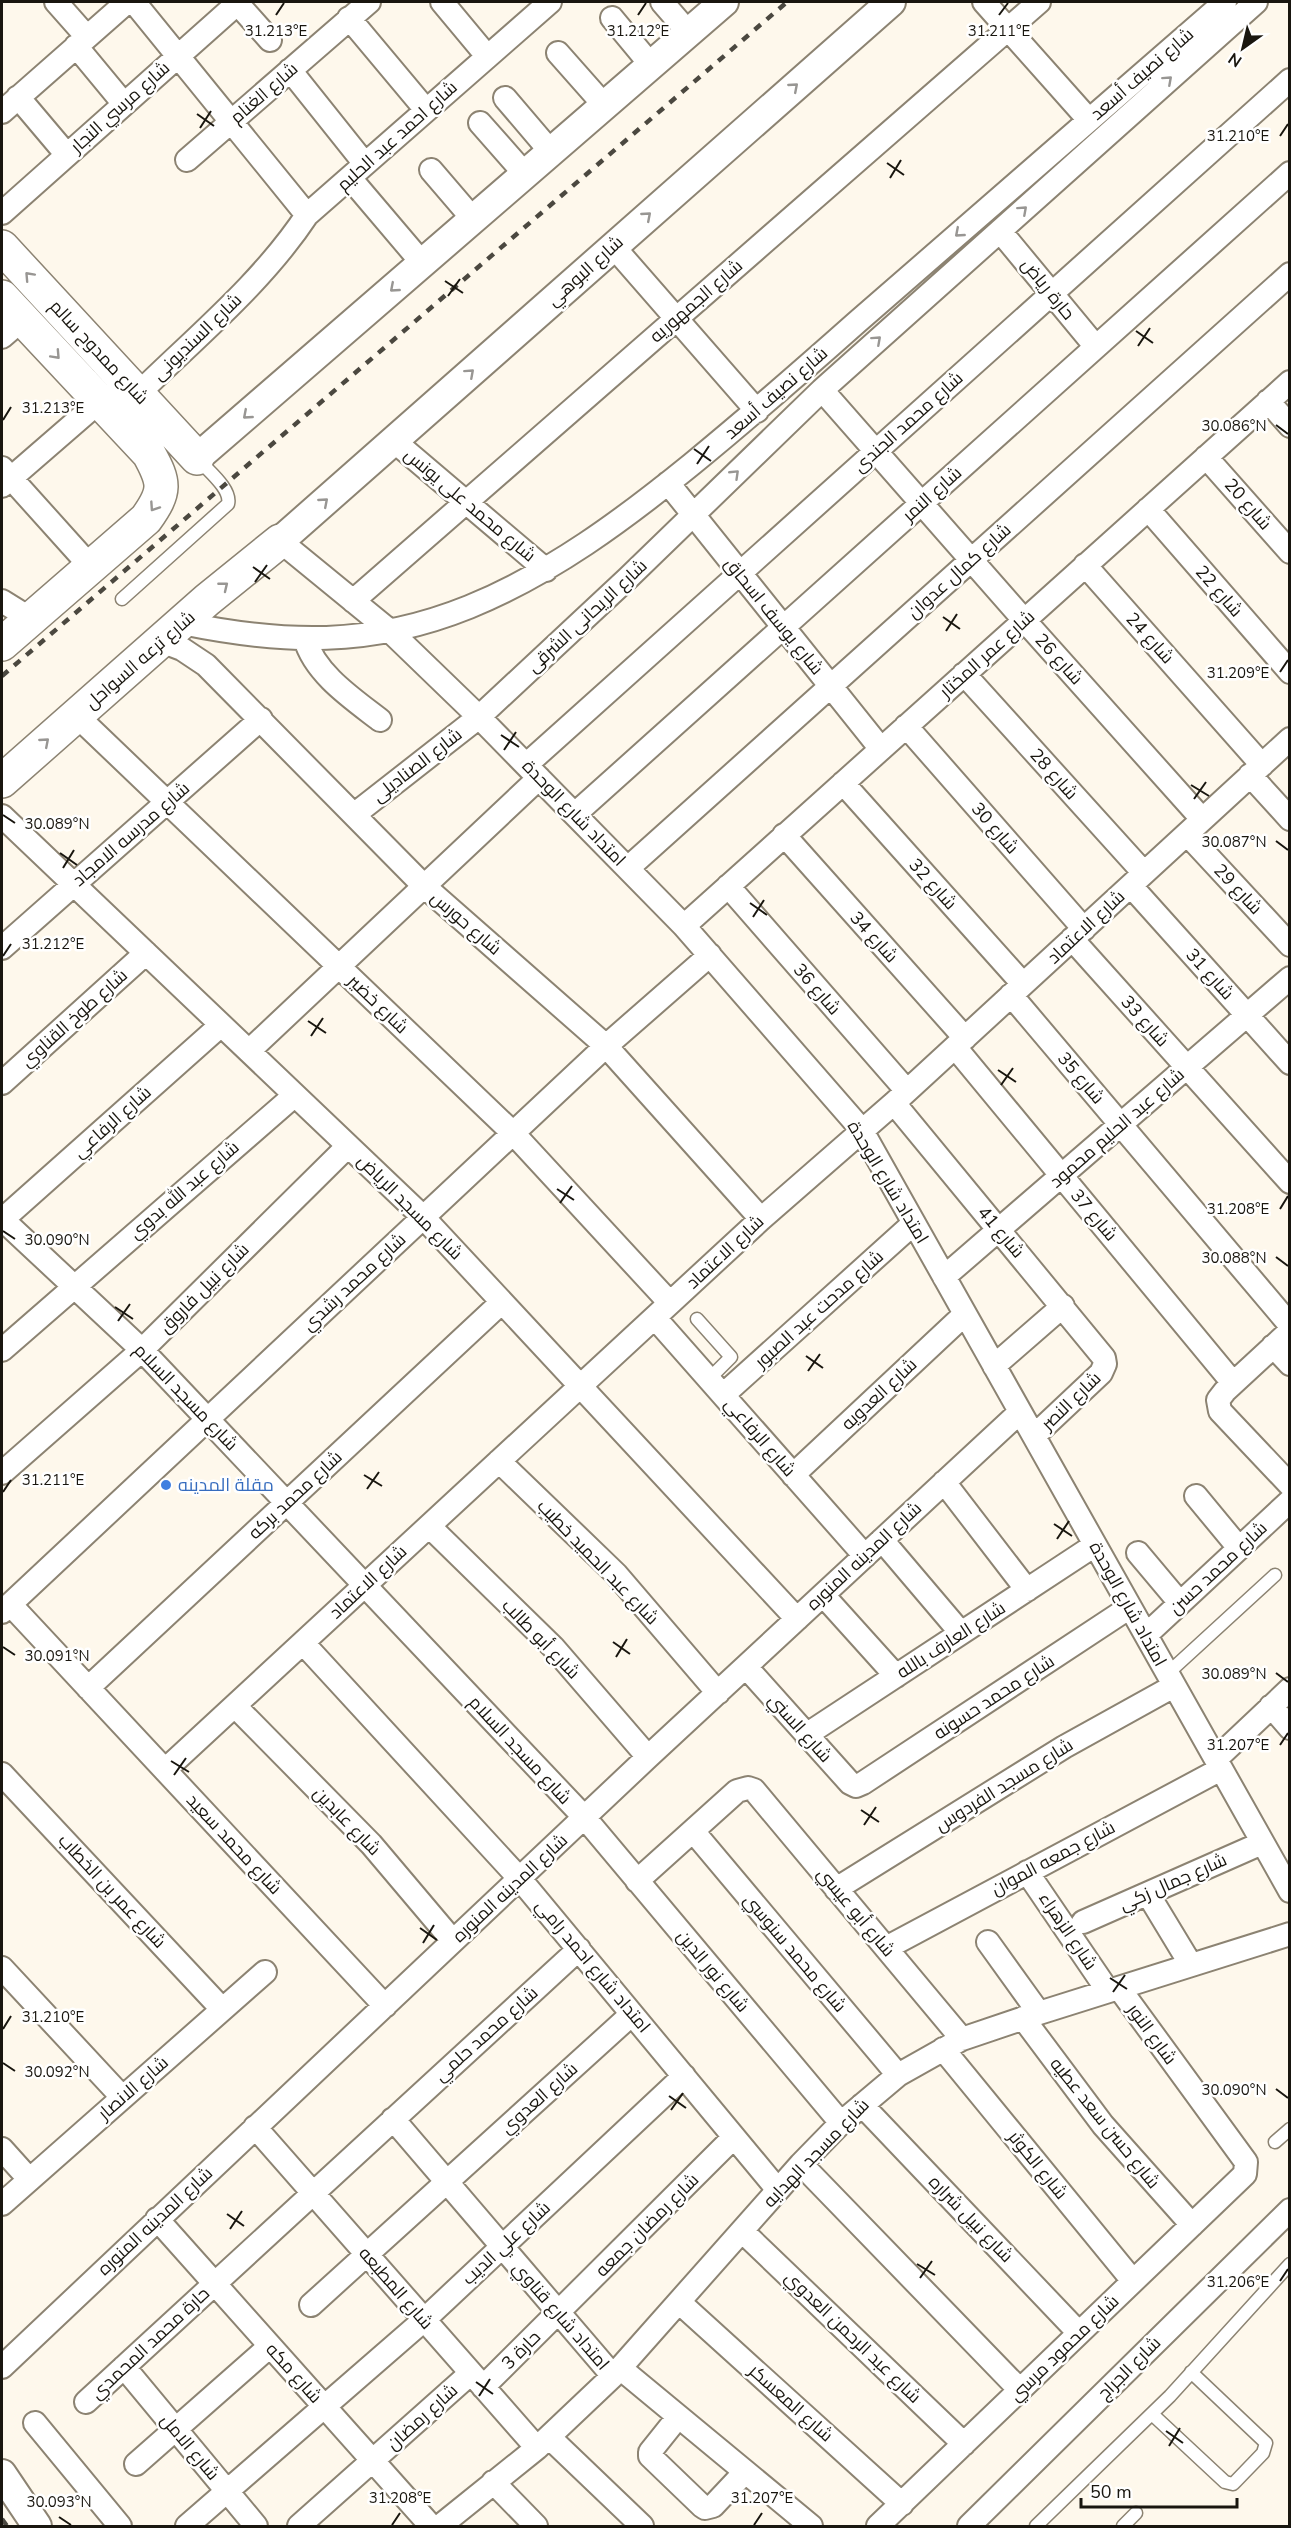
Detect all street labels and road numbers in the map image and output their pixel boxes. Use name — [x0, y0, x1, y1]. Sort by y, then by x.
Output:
street label: شارع نصيف أسعد — [1085, 23, 1199, 125]
street label: شارع مرسي النجار — [64, 56, 176, 160]
street label: شارع الغنام — [225, 57, 303, 129]
street label: شارع احمد عبد الحليم — [332, 75, 462, 197]
street label: شارع البوهي — [542, 230, 630, 313]
street label: حارة رياض — [1016, 253, 1080, 325]
street label: شارع الجمهوريه — [644, 254, 748, 348]
street label: شارع السنديونى — [147, 288, 247, 386]
street label: شارع ممدوح سالم — [44, 295, 154, 409]
street label: شارع نصيف أسعد — [719, 342, 833, 444]
street label: شارع محمد الجندى — [848, 366, 968, 478]
street label: شارع محمد على يونس — [399, 443, 541, 567]
street label: شارع النمر — [896, 461, 967, 528]
street label: شارع 20 — [1219, 473, 1277, 535]
street label: شارع كمال عدوان — [902, 518, 1016, 624]
street label: شارع يوسف اسحاق — [719, 552, 829, 680]
street label: شارع الريحانى الشرقى — [522, 554, 652, 678]
street label: شارع 22 — [1190, 560, 1248, 622]
street label: شارع عمر المختار — [933, 605, 1040, 704]
street label: شارع ترعه السواحل — [80, 606, 200, 714]
street label: شارع 24 — [1121, 607, 1179, 669]
street label: شارع 26 — [1030, 628, 1088, 690]
street label: شارع الصناديلى — [367, 722, 467, 808]
street label: شارع 28 — [1025, 743, 1083, 805]
street label: امتداد شارع الوحدة — [517, 755, 631, 871]
street label: شارع مدرسه الامجاد — [67, 776, 195, 892]
street label: شارع 30 — [966, 797, 1024, 859]
street label: شارع 32 — [904, 853, 962, 915]
street label: شارع 29 — [1208, 858, 1268, 920]
street label: شارع الاعتماد — [1042, 885, 1130, 969]
street label: شارع حورس — [426, 886, 506, 960]
street label: شارع 34 — [845, 906, 903, 968]
street label: شارع 31 — [1181, 943, 1239, 1005]
street label: شارع 36 — [788, 958, 846, 1020]
street label: شارع طوخ القناوي — [15, 964, 134, 1074]
street label: شارع خضير — [342, 968, 414, 1039]
street label: شارع 33 — [1116, 990, 1174, 1052]
street label: شارع 35 — [1052, 1047, 1110, 1109]
street label: شارع عبد الحليم محمود — [1044, 1063, 1190, 1193]
street label: شارع الرفاعي — [68, 1080, 158, 1165]
street label: امتداد شارع الوحدة — [842, 1116, 934, 1248]
street label: شارع عبد الله بدوي — [124, 1136, 245, 1246]
street label: شارع مسجد الرياض — [352, 1149, 468, 1265]
street label: شارع 37 — [1065, 1184, 1123, 1246]
street label: شارع 41 — [972, 1201, 1030, 1263]
street label: شارع الاعتماد — [681, 1210, 769, 1294]
street label: شارع محمد رشدي — [297, 1228, 412, 1338]
street label: شارع نبيل فاروق — [154, 1238, 254, 1338]
street label: شارع مدحت عبد الصبور — [749, 1245, 889, 1374]
street label: شارع مسجد السلام — [129, 1338, 243, 1456]
street label: شارع العدويه — [836, 1353, 922, 1435]
street label: شارع النصر — [1035, 1366, 1106, 1436]
street label: شارع الرفاعي — [717, 1392, 801, 1483]
street label: شارع محمد بركه — [243, 1445, 347, 1545]
street label: شارع عبد الحميد خطيب — [532, 1494, 664, 1630]
street label: شارع المدينه المنوره — [801, 1496, 927, 1616]
street label: شارع محمد حسن — [1164, 1516, 1272, 1620]
street label: امتداد شارع الوحدة — [1084, 1537, 1172, 1671]
street label: شارع الاعتماد — [324, 1540, 412, 1624]
street label: شارع أبو طالب — [497, 1594, 585, 1684]
street label: شارع العارف بالله — [892, 1596, 1010, 1684]
street label: شارع محمد حسونه — [929, 1649, 1059, 1745]
street label: شارع السني — [761, 1688, 837, 1769]
street label: شارع مسجد السلام — [463, 1691, 577, 1809]
street label: شارع مسجد الفردوس — [930, 1733, 1078, 1837]
street label: شارع عابدين — [308, 1781, 386, 1861]
street label: شارع محمد سعيد — [181, 1788, 287, 1900]
street label: شارع جمعه الموان — [987, 1815, 1119, 1901]
street label: شارع المدينه المنوره — [447, 1828, 573, 1948]
street label: شارع عمر بن الخطاب — [53, 1829, 171, 1953]
street label: شارع جمال زكي — [1115, 1848, 1231, 1918]
street label: شارع أبو عيسي — [811, 1862, 900, 1962]
street label: شارع الزهراء — [1033, 1887, 1103, 1975]
street label: شارع محمد سنوسي — [737, 1889, 852, 2018]
street label: امتداد شارع احمد رامي — [529, 1894, 656, 2039]
street label: شارع نور الدين — [671, 1925, 755, 2017]
street label: شارع محمد حلمي — [429, 1981, 544, 2089]
street label: شارع النور — [1121, 1998, 1182, 2069]
street label: شارع الانصار — [92, 2051, 173, 2126]
street label: شارع حسن سعد عطيه — [1045, 2052, 1165, 2194]
street label: شارع العدوي — [495, 2057, 584, 2141]
street label: شارع مسجد الهدايه — [758, 2093, 874, 2213]
street label: شارع الكوثر — [1002, 2125, 1073, 2204]
street label: شارع المدينه المنوره — [92, 2161, 218, 2281]
street label: شارع رمضان جمعه — [590, 2168, 704, 2282]
street label: شارع نبيل شراره — [923, 2170, 1019, 2268]
street label: شارع علي الديب — [457, 2196, 557, 2292]
street label: شارع المطبعه — [353, 2242, 439, 2334]
street label: امتداد شارع قناوي — [506, 2257, 615, 2377]
street label: شارع عبد الرحمن العدوي — [778, 2265, 926, 2410]
street label: حارة محمد المحمدي — [85, 2281, 216, 2406]
street label: شارع محمود مرسي — [1004, 2289, 1125, 2407]
street label: حارة 3 — [496, 2325, 546, 2375]
street label: شارع الجراج — [1092, 2331, 1166, 2405]
street label: شارع مكه — [261, 2338, 327, 2408]
street label: شارع المعسكر — [743, 2358, 838, 2447]
street label: شارع رمضان — [381, 2378, 463, 2456]
street label: شارع الامل — [155, 2409, 225, 2485]

